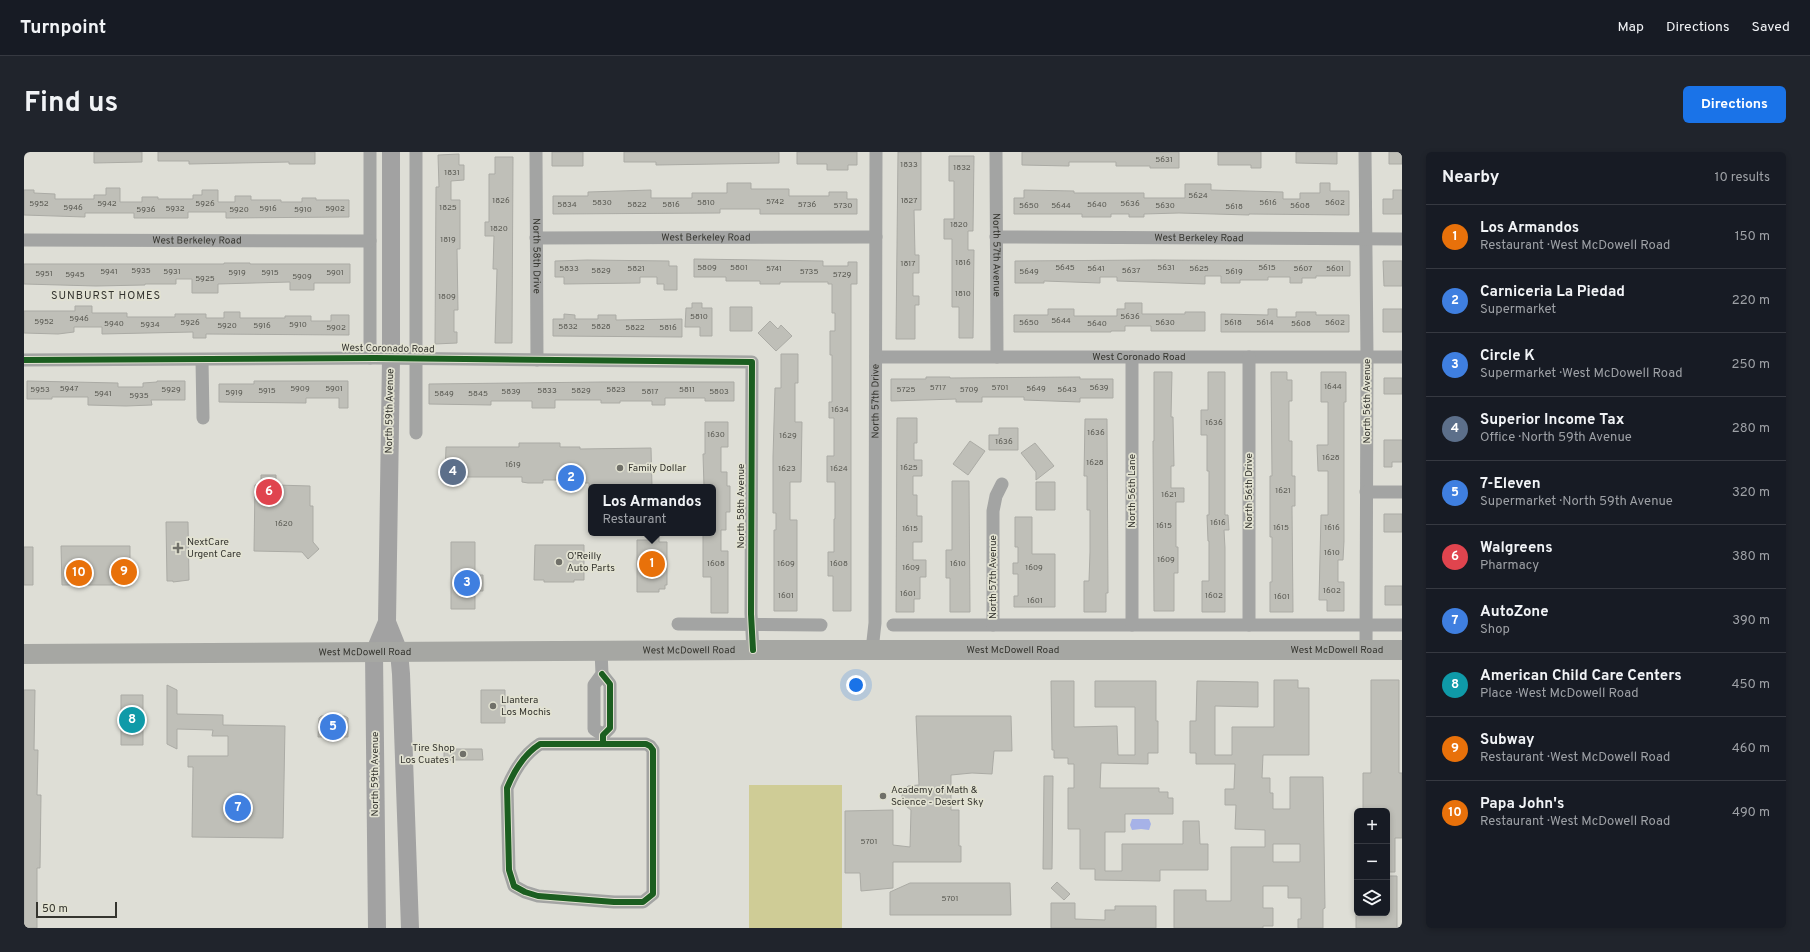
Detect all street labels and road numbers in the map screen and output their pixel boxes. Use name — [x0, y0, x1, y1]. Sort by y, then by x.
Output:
street label: North 57th Avenue — [990, 213, 1003, 297]
street label: North 58th Drive — [530, 218, 543, 294]
street label: West Berkeley Road — [661, 231, 751, 244]
street label: West Berkeley Road — [1154, 231, 1244, 245]
street label: West Berkeley Road — [152, 234, 242, 247]
street label: West Coronado Road — [341, 342, 435, 356]
street label: West Coronado Road — [1092, 351, 1186, 364]
street label: North 56th Avenue — [1361, 358, 1374, 444]
street label: North 57th Drive — [869, 364, 882, 439]
street label: North 59th Avenue — [383, 368, 397, 454]
street label: North 56th Drive — [1243, 453, 1256, 529]
street label: North 56th Lane — [1126, 454, 1139, 528]
street label: North 58th Avenue — [735, 464, 748, 548]
street label: North 57th Avenue — [987, 535, 1000, 619]
street label: West McDowell Road — [643, 644, 735, 657]
street label: West McDowell Road — [967, 644, 1059, 657]
street label: West McDowell Road — [1291, 644, 1383, 657]
street label: West McDowell Road — [319, 645, 411, 659]
street label: North 59th Avenue — [369, 732, 382, 816]

